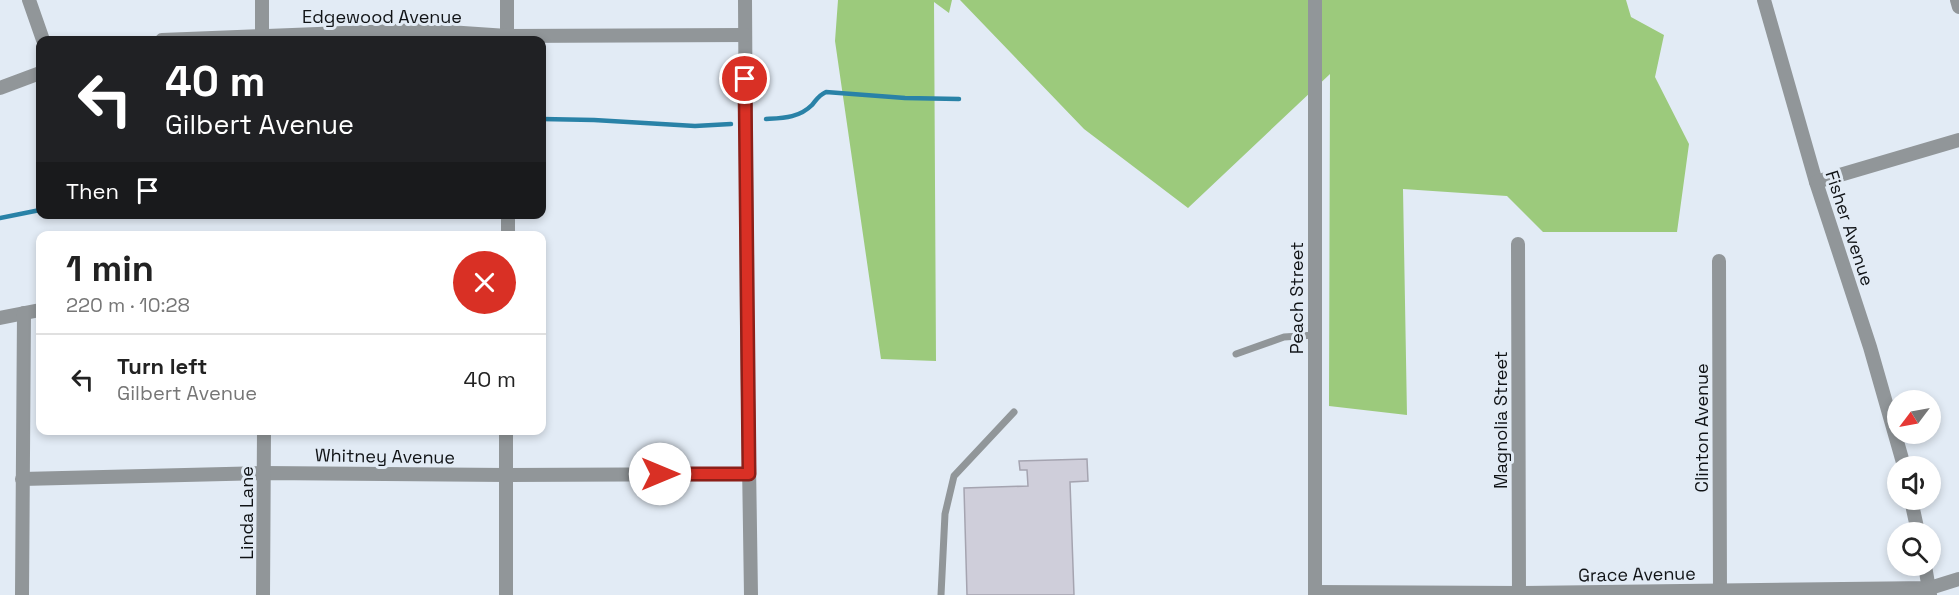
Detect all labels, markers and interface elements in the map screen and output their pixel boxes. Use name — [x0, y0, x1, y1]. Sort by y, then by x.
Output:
street label: Edgewood Avenue — [302, 5, 462, 28]
pin — [719, 53, 770, 104]
text: 40 m — [165, 55, 265, 108]
icon: left — [66, 60, 144, 138]
icon: arrive — [728, 62, 761, 95]
text: Gilbert Avenue — [165, 107, 354, 142]
street label: Fisher Avenue — [1821, 167, 1879, 289]
icon: arrive — [131, 174, 164, 207]
text: Then — [66, 177, 119, 205]
street label: Peach Street — [1285, 242, 1308, 354]
text: 1 min — [66, 246, 154, 292]
button: close — [453, 251, 516, 314]
text: 220 m · 10:28 — [66, 292, 190, 318]
street label: Magnolia Street — [1489, 351, 1512, 489]
text: Turn left — [117, 352, 207, 380]
icon: left — [66, 363, 99, 396]
street label: Clinton Avenue — [1690, 363, 1713, 493]
text: 40 m — [464, 365, 516, 393]
text: Gilbert Avenue — [117, 380, 257, 406]
north arrow — [1887, 390, 1941, 444]
map controls — [1887, 390, 1941, 576]
position arrow — [628, 442, 692, 506]
street label: Whitney Avenue — [315, 443, 455, 469]
button: sound — [1887, 456, 1941, 510]
street label: Linda Lane — [235, 466, 258, 560]
button: search — [1887, 522, 1941, 576]
street label: Grace Avenue — [1578, 561, 1696, 587]

